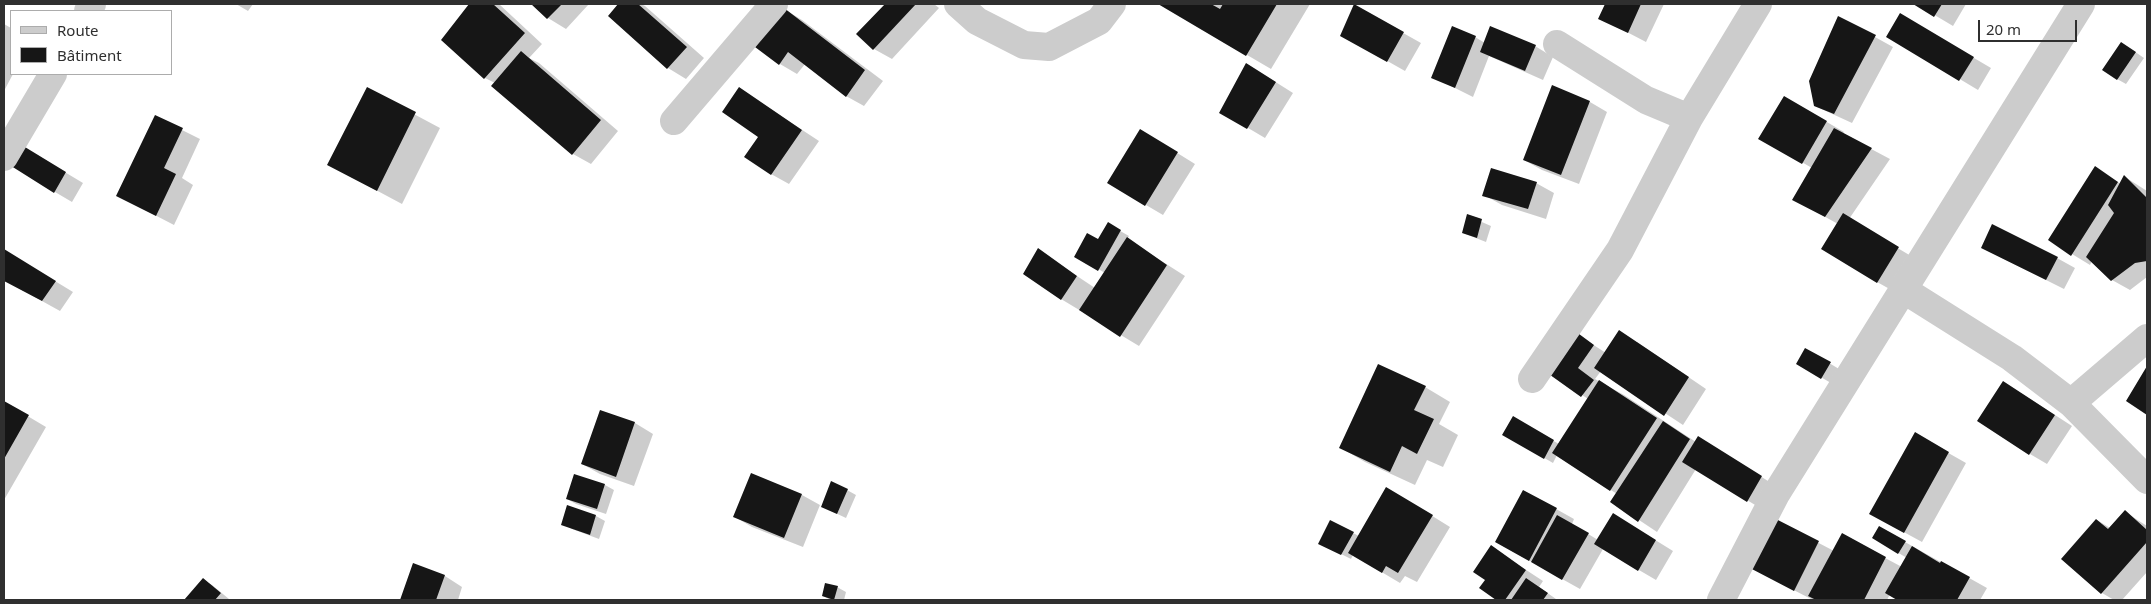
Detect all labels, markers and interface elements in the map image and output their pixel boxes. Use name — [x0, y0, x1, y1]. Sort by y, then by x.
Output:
legend — [10, 10, 172, 75]
scale bar — [1981, 10, 2080, 42]
text: 20 m — [1986, 19, 2021, 39]
text: Route — [57, 20, 99, 40]
text: Bâtiment — [57, 45, 122, 65]

